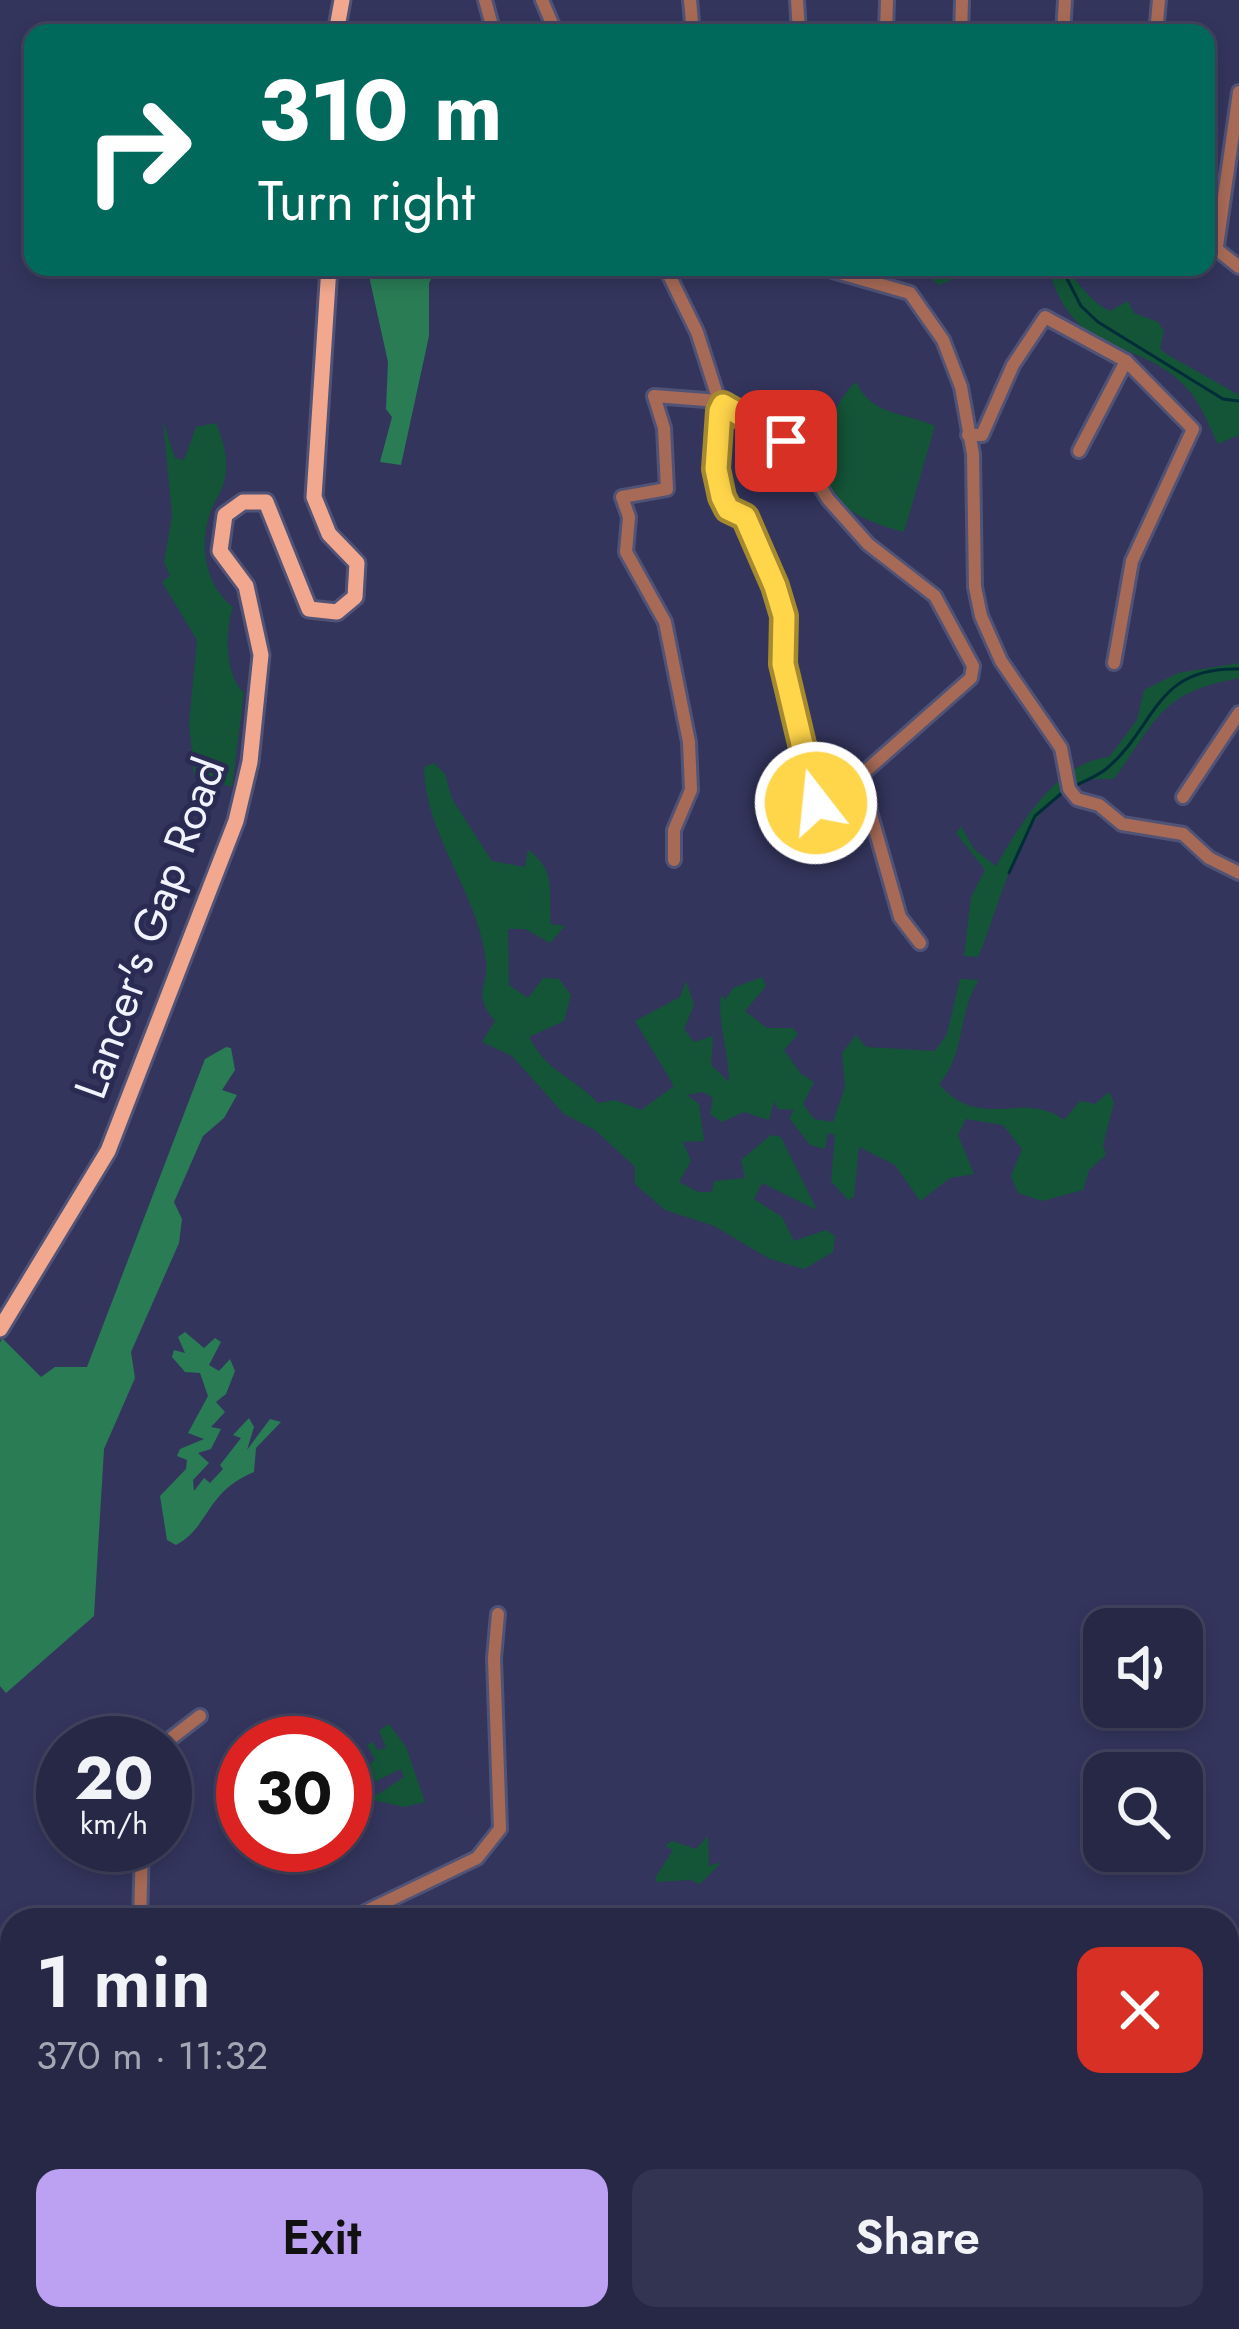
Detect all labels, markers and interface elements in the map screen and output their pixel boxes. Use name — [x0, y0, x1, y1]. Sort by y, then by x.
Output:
text: 310 m — [258, 50, 503, 172]
icon: right — [60, 72, 216, 228]
text: Turn right — [258, 162, 475, 240]
pin — [735, 390, 837, 492]
icon: arrive — [753, 408, 819, 474]
position arrow — [753, 740, 879, 866]
street label: Lancer's Gap Road — [58, 749, 241, 1108]
map controls — [1083, 1608, 1203, 1872]
button: sound — [1083, 1608, 1203, 1728]
speed limit sign: 30 — [216, 1716, 372, 1872]
text: 20 — [74, 1735, 154, 1822]
button: search — [1083, 1752, 1203, 1872]
text: km/h — [80, 1802, 148, 1845]
text: 1 min — [36, 1930, 211, 2034]
button: close — [1077, 1947, 1203, 2073]
text: 370 m · 11:32 — [36, 2027, 268, 2084]
button: Exit — [36, 2169, 608, 2307]
button: Share — [632, 2169, 1203, 2307]

